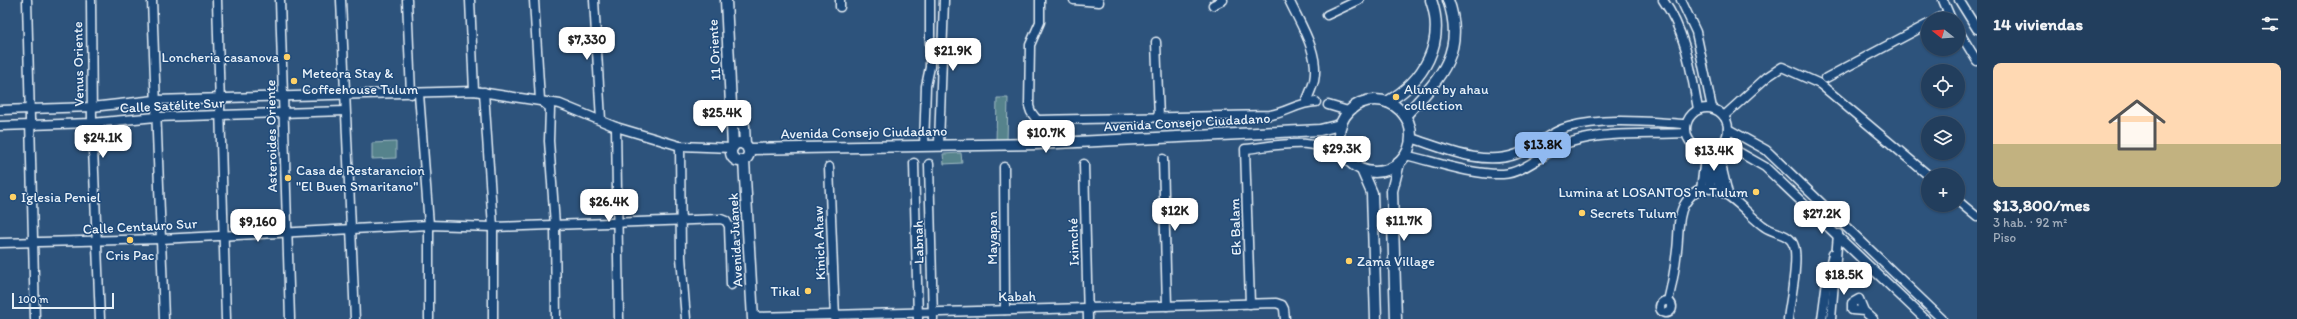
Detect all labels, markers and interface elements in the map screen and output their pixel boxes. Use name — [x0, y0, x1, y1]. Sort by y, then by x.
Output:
north arrow — [1921, 12, 1965, 56]
map controls — [1921, 12, 1965, 212]
icon: filters — [2259, 13, 2281, 35]
text: 14 viviendas — [1993, 14, 2083, 34]
street label: 11 Oriente — [704, 19, 725, 81]
street label: Venus Oriente — [69, 21, 88, 107]
pin: $7,330 — [554, 27, 620, 61]
text: $7,330 — [568, 32, 606, 47]
pin: $21.9K — [920, 38, 986, 72]
text: $21.9K — [934, 43, 972, 58]
place label: Loncheria casanova — [162, 49, 279, 66]
marker: Loncheria casanova — [282, 52, 292, 62]
button: locate — [1921, 64, 1965, 108]
place label: Meteora Stay & Coffeehouse Tulum — [302, 65, 418, 98]
marker: Meteora Stay & Coffeehouse Tulum — [289, 76, 299, 86]
street label: Asteroides Oriente — [262, 79, 281, 193]
place label: Aluna by ahau collection — [1404, 81, 1489, 114]
icon: home — [2101, 89, 2173, 161]
marker: Aluna by ahau collection — [1391, 92, 1401, 102]
street label: Calle Satélite Sur — [119, 94, 225, 117]
pin: $25.4K — [689, 100, 755, 134]
text: $25.4K — [702, 105, 742, 120]
street label: Avenida Consejo Ciudadano — [1103, 110, 1271, 135]
button: layers — [1921, 116, 1965, 160]
pin: $10.7K — [1013, 120, 1079, 154]
street label: Avenida Consejo Ciudadano — [780, 123, 948, 142]
pin: $24.1K — [70, 125, 136, 159]
text: $10.7K — [1027, 125, 1065, 140]
text: $24.1K — [84, 130, 122, 145]
pin: $13.8K — [1510, 132, 1576, 166]
pin: $29.3K — [1309, 136, 1375, 170]
text: $13.8K — [1524, 137, 1562, 152]
pin: $13.4K — [1681, 138, 1747, 172]
text: $29.3K — [1323, 141, 1361, 156]
text: $13.4K — [1694, 143, 1734, 158]
place label: Casa de Restarancion "El Buen Smaritano" — [296, 162, 425, 195]
button: + — [1921, 168, 1965, 212]
marker: Casa de Restarancion "El Buen Smaritano" — [283, 173, 293, 183]
place label: Lumina at LOSANTOS in Tulum — [1558, 184, 1748, 201]
marker: Lumina at LOSANTOS in Tulum — [1751, 187, 1761, 197]
place label: Iglesia Peniel — [21, 189, 101, 206]
pin: $26.4K — [576, 189, 642, 223]
marker: Iglesia Peniel — [8, 192, 18, 202]
street label: Avenida Juanek — [725, 193, 746, 287]
text: $26.4K — [589, 194, 629, 209]
text: $13,800/mes — [1993, 195, 2090, 215]
pin: $12K — [1151, 198, 1199, 232]
street label: Ek Balam — [1226, 198, 1245, 256]
pin: $27.2K — [1789, 201, 1855, 235]
text: $12K — [1161, 203, 1189, 218]
street label: Kinich Ahaw — [810, 205, 829, 280]
place label: Secrets Tulum — [1590, 205, 1677, 222]
text: $27.2K — [1803, 206, 1841, 221]
pin: $11.7K — [1371, 208, 1437, 242]
marker: Secrets Tulum — [1577, 208, 1587, 218]
pin: $9,160 — [225, 209, 291, 243]
street label: Mayapan — [984, 211, 1001, 265]
text: $11.7K — [1386, 213, 1422, 228]
text: $9,160 — [239, 214, 277, 229]
street label: Calle Centauro Sur — [82, 215, 198, 238]
text: 3 hab. · 92 m² — [1993, 215, 2067, 230]
street label: Iximché — [1064, 217, 1083, 266]
street label: Labnah — [910, 220, 927, 264]
text: Piso — [1993, 230, 2016, 245]
marker: Cris Pac — [125, 235, 135, 245]
place label: Cris Pac — [106, 247, 155, 264]
place label: Zama Village — [1357, 253, 1435, 270]
marker: Zama Village — [1344, 256, 1354, 266]
pin: $18.5K — [1811, 262, 1877, 296]
text: $18.5K — [1825, 267, 1863, 282]
place label: Tikal — [770, 283, 800, 300]
marker: Tikal — [803, 286, 813, 296]
street label: Kabah — [998, 288, 1036, 305]
scale bar — [12, 291, 114, 310]
text: 100 m — [18, 293, 48, 306]

